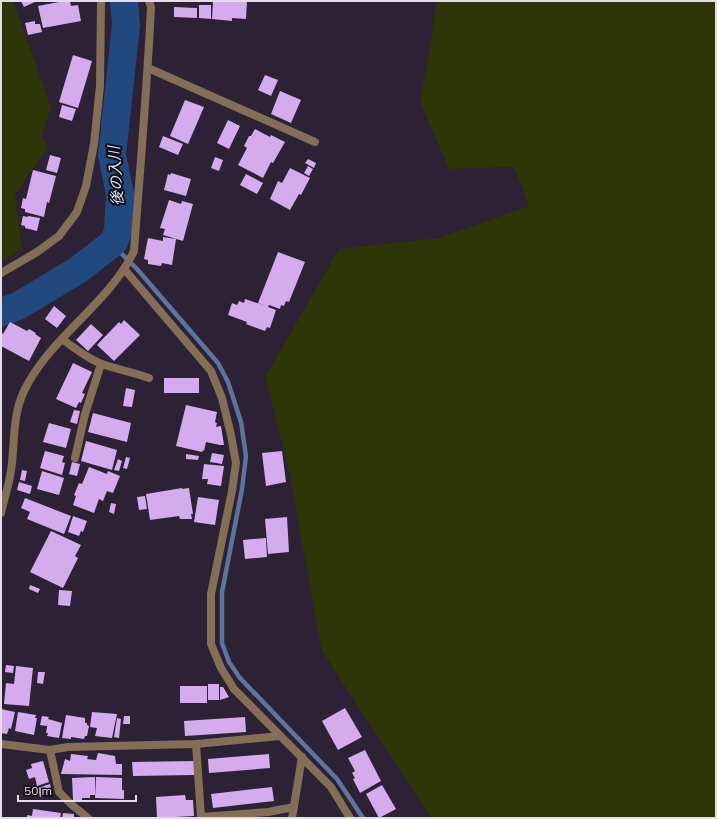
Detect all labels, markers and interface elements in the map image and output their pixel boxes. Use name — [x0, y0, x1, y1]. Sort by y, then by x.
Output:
water label: 後の入川 — [104, 143, 127, 207]
scale bar — [18, 777, 136, 803]
text: 50 m — [24, 783, 52, 798]

